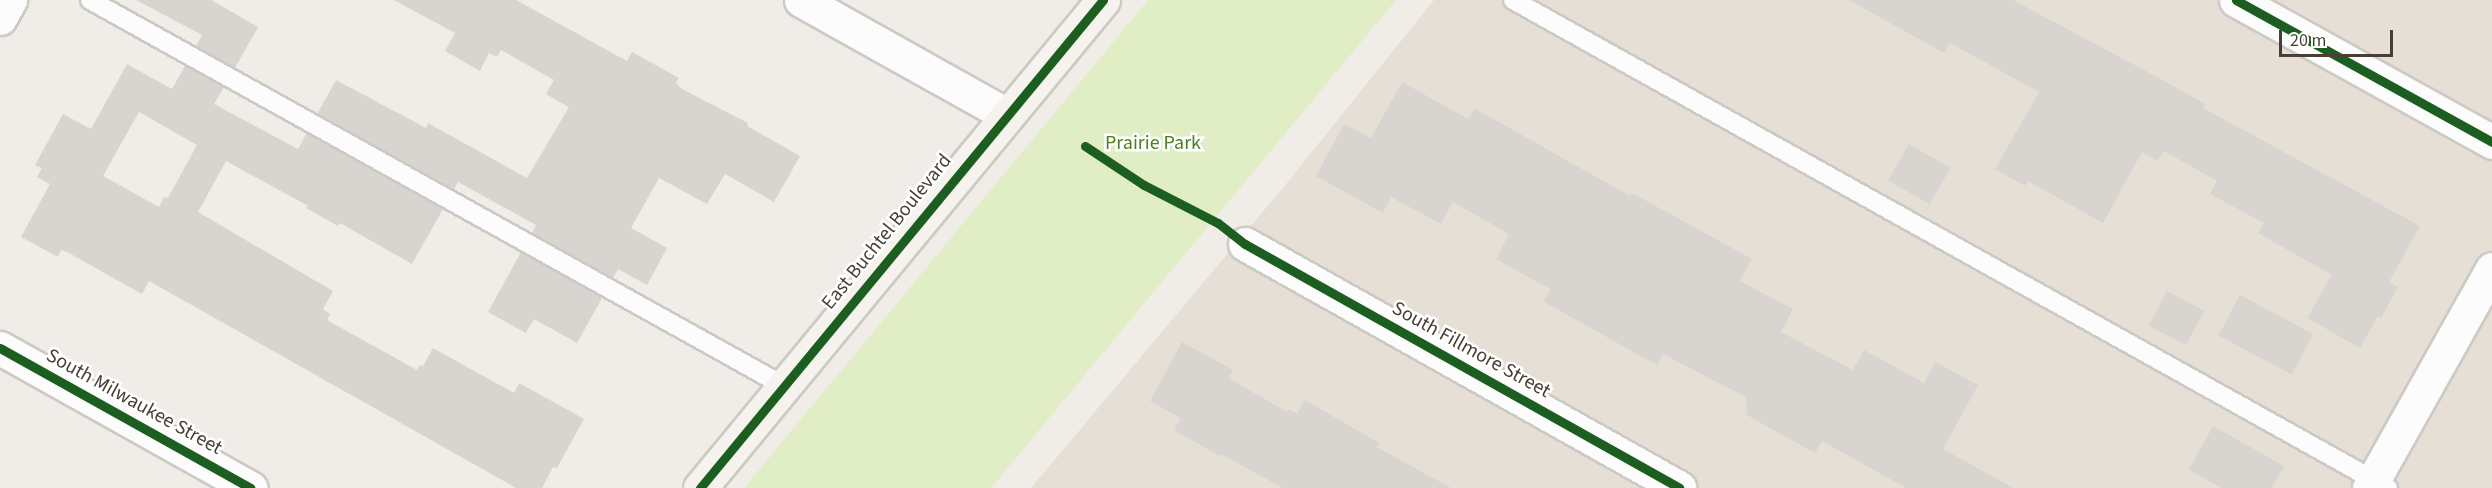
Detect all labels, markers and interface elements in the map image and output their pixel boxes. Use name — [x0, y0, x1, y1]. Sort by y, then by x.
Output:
scale bar — [2282, 18, 2396, 56]
text: 20 m — [2290, 28, 2326, 53]
park label: Prairie Park — [1105, 131, 1201, 155]
street label: East Buchtel Boulevard — [817, 149, 957, 315]
street label: South Fillmore Street — [1388, 297, 1554, 403]
street label: South Milwaukee Street — [42, 344, 226, 460]

